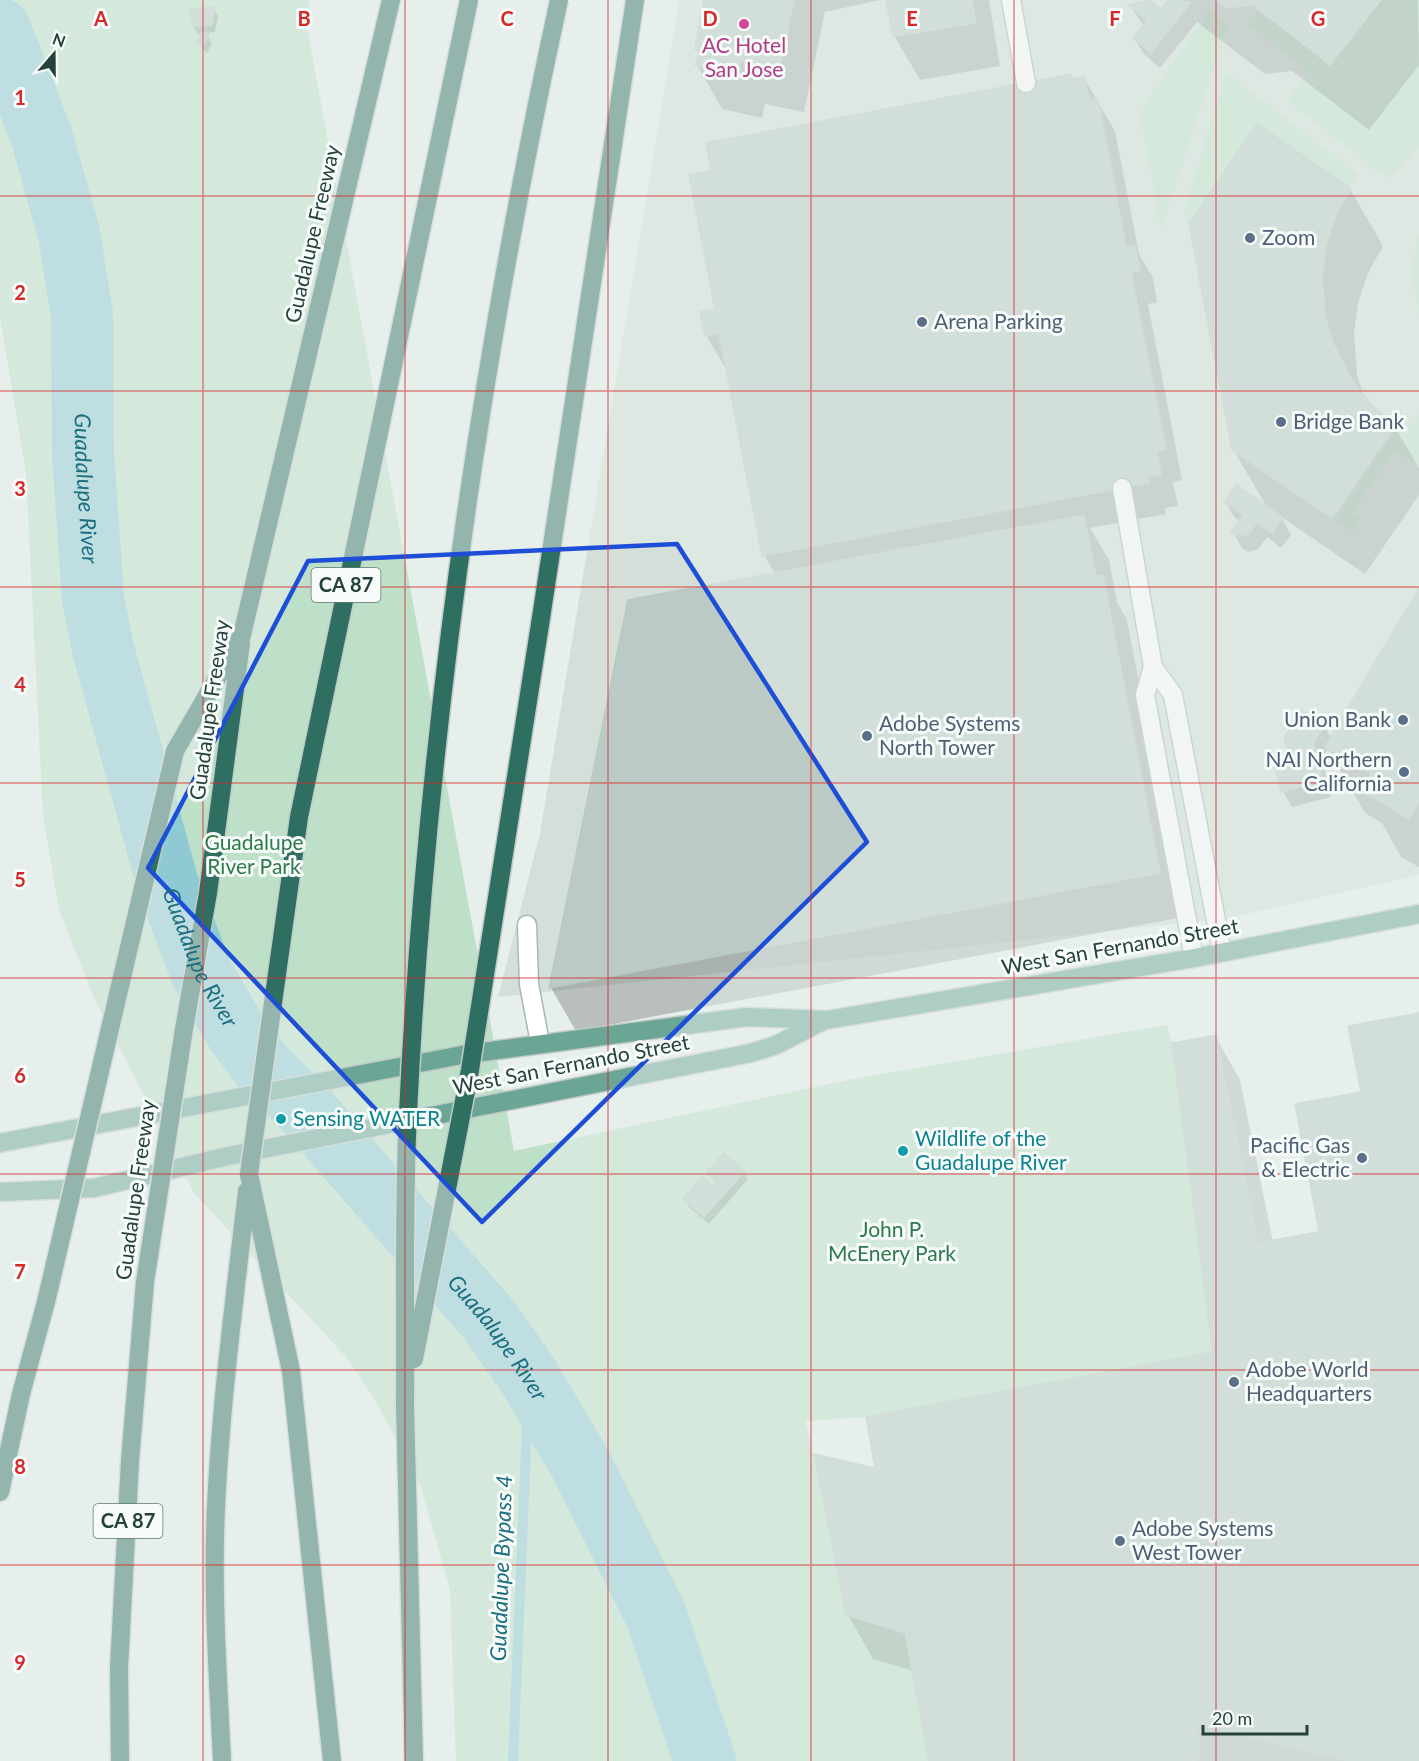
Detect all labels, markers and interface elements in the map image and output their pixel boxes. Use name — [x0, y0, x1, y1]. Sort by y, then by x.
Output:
text: A — [93, 6, 108, 30]
text: B — [297, 6, 311, 30]
text: C — [500, 6, 514, 30]
text: D — [702, 6, 718, 30]
text: E — [906, 6, 918, 30]
text: F — [1109, 6, 1121, 30]
text: G — [1311, 6, 1325, 30]
marker: AC Hotel San Jose — [737, 17, 751, 31]
north arrow — [24, 24, 84, 84]
text: N — [50, 28, 68, 50]
place label: AC Hotel San Jose — [702, 32, 786, 81]
text: 1 — [14, 85, 26, 109]
street label: Guadalupe Freeway — [279, 142, 344, 325]
place label: Zoom — [1262, 224, 1315, 249]
marker: Zoom — [1243, 231, 1257, 245]
text: 2 — [14, 280, 26, 304]
place label: Arena Parking — [934, 308, 1063, 333]
marker: Arena Parking — [915, 315, 929, 329]
place label: Bridge Bank — [1293, 408, 1405, 433]
water label: Guadalupe River — [70, 413, 105, 565]
marker: Bridge Bank — [1274, 415, 1288, 429]
text: 3 — [14, 476, 26, 500]
road number: CA 87 — [312, 568, 380, 602]
street label: Guadalupe Freeway — [183, 618, 234, 802]
text: 4 — [14, 672, 26, 696]
place label: Union Bank — [1284, 706, 1391, 731]
place label: Adobe Systems North Tower — [879, 710, 1020, 759]
marker: Union Bank — [1396, 713, 1410, 727]
marker: Adobe Systems North Tower — [860, 729, 874, 743]
place label: NAI Northern California — [1266, 746, 1392, 795]
marker: NAI Northern California — [1397, 765, 1411, 779]
park label: Guadalupe River Park — [204, 829, 304, 878]
text: 5 — [14, 867, 26, 891]
water label: Guadalupe River — [157, 884, 245, 1032]
street label: West San Fernando Street — [999, 912, 1241, 979]
street label: West San Fernando Street — [450, 1028, 692, 1099]
text: 6 — [14, 1063, 26, 1087]
street label: Guadalupe Freeway — [109, 1098, 160, 1282]
place label: Sensing WATER — [293, 1105, 441, 1130]
marker: Sensing WATER — [274, 1112, 288, 1126]
place label: Wildlife of the Guadalupe River — [915, 1125, 1067, 1174]
place label: Pacific Gas & Electric — [1250, 1132, 1350, 1181]
marker: Wildlife of the Guadalupe River — [896, 1144, 910, 1158]
marker: Pacific Gas & Electric — [1355, 1151, 1369, 1165]
park label: John P. McEnery Park — [828, 1216, 956, 1265]
text: 7 — [14, 1259, 26, 1283]
water label: Guadalupe River — [442, 1268, 554, 1405]
place label: Adobe World Headquarters — [1246, 1356, 1372, 1405]
marker: Adobe World Headquarters — [1227, 1375, 1241, 1389]
text: 8 — [14, 1454, 26, 1478]
water label: Guadalupe Bypass 4 — [484, 1474, 517, 1662]
road number: CA 87 — [94, 1504, 162, 1538]
place label: Adobe Systems West Tower — [1132, 1515, 1273, 1564]
marker: Adobe Systems West Tower — [1113, 1534, 1127, 1548]
text: 9 — [14, 1650, 26, 1674]
scale bar — [1203, 1698, 1306, 1736]
text: 20 m — [1212, 1707, 1252, 1729]

